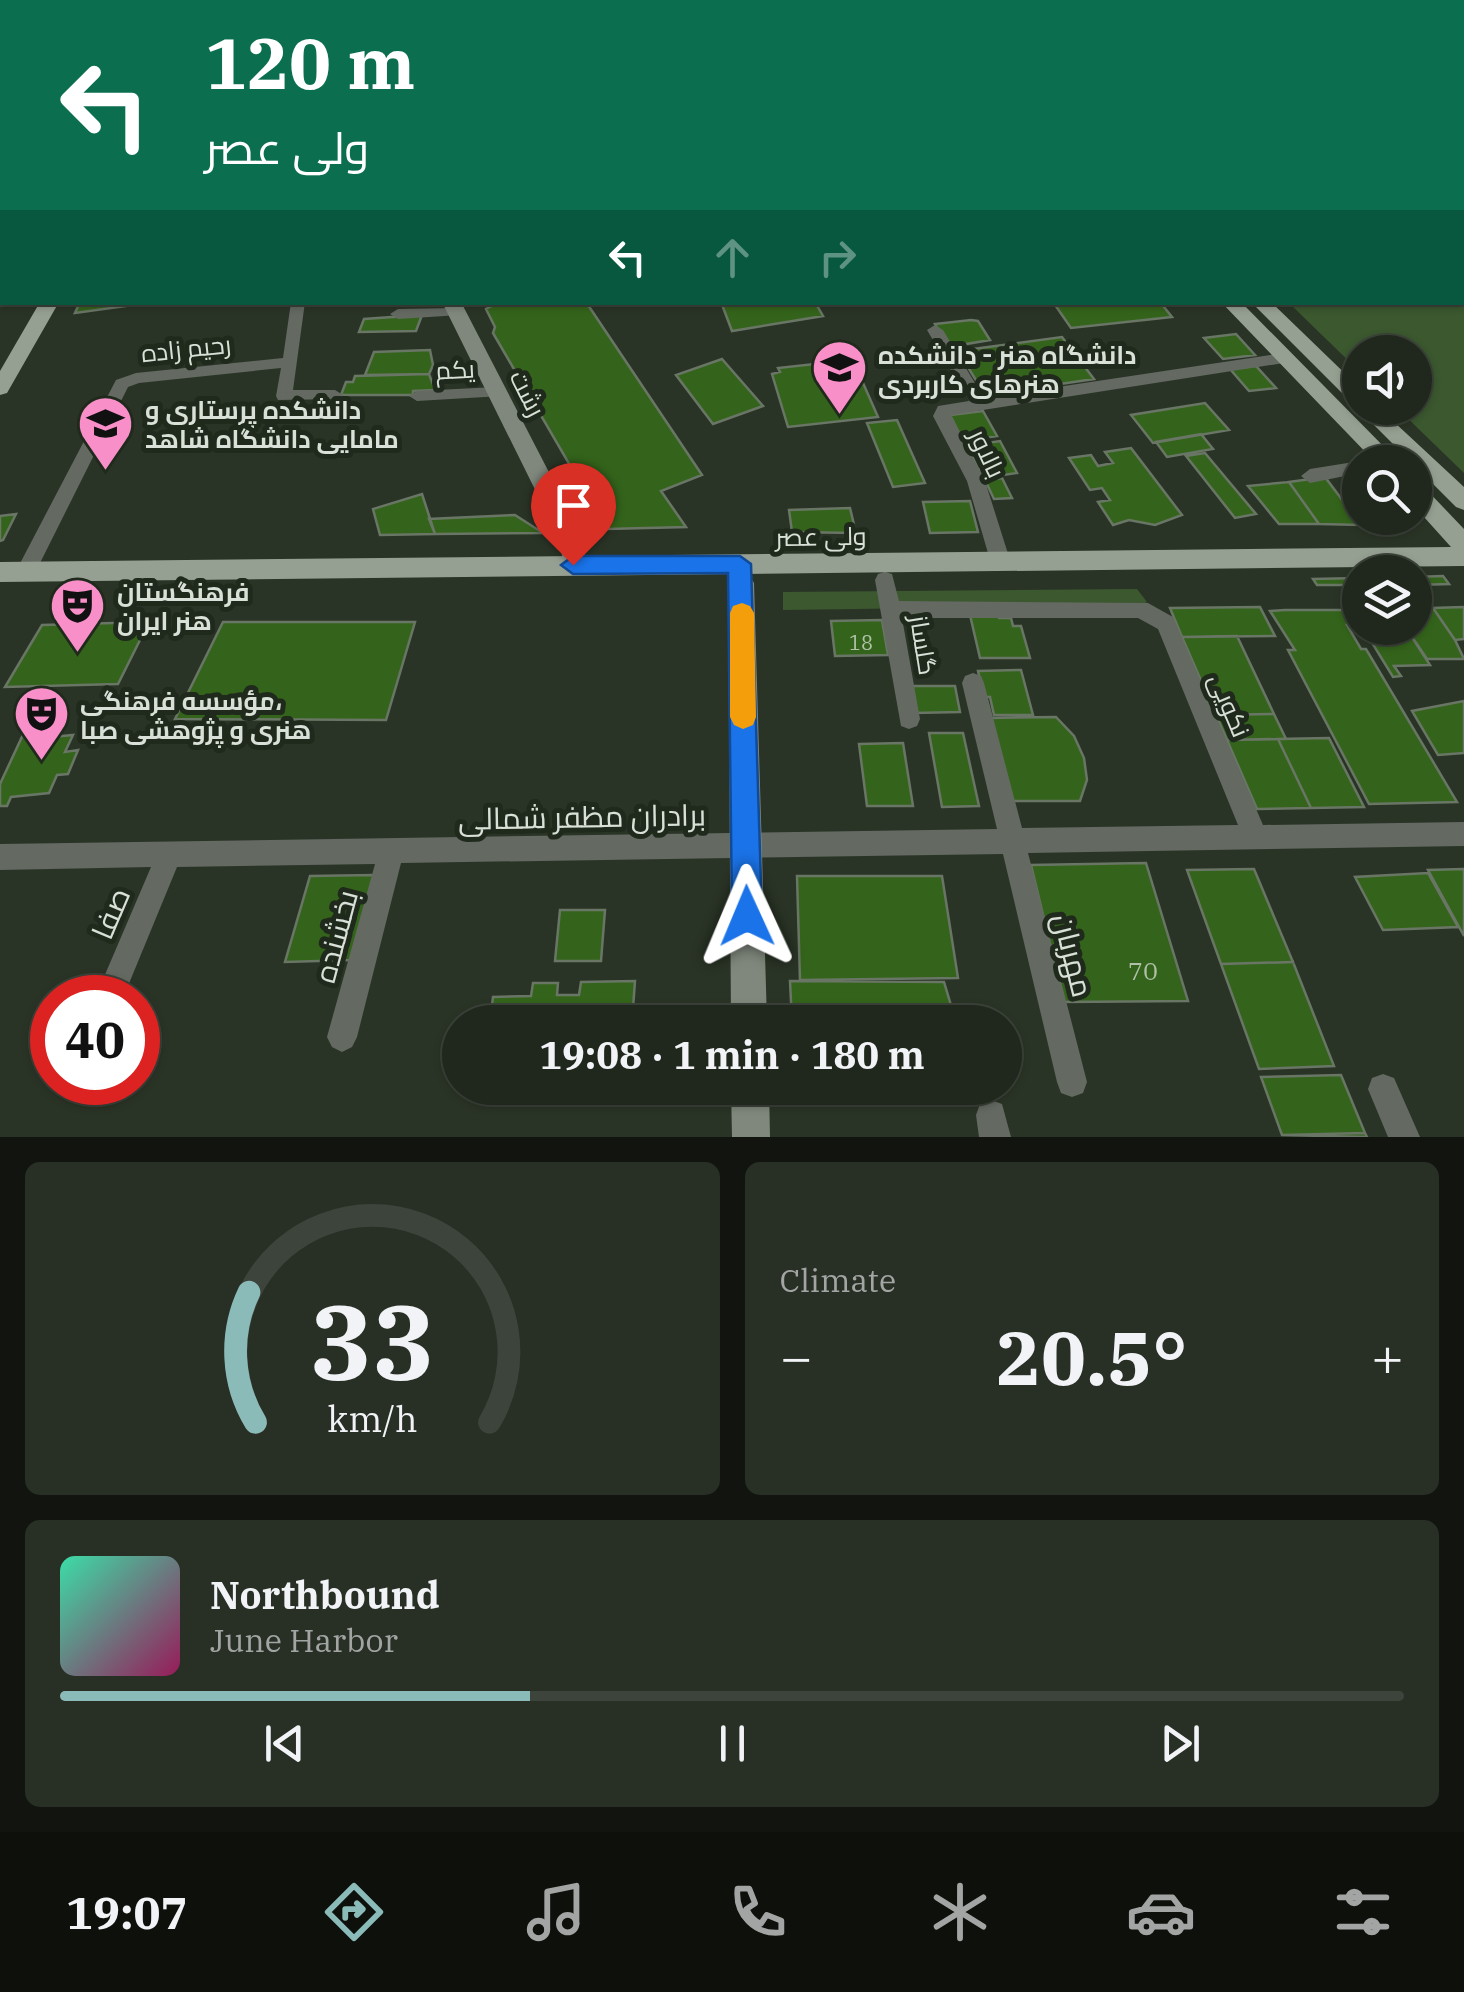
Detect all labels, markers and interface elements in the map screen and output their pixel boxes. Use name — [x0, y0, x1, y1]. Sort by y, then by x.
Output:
text: 120 m — [205, 17, 415, 108]
icon: left — [40, 40, 170, 170]
text: ولی عصر — [205, 118, 369, 176]
icon: left — [600, 230, 655, 285]
icon: ahead — [705, 230, 760, 285]
icon: right — [810, 230, 865, 285]
street label: رحیم زاده — [139, 327, 233, 371]
map controls — [1342, 335, 1432, 645]
button: sound — [1342, 335, 1432, 425]
school or university icon: دانشگاه هنر - دانشکده هنرهای کاربردی — [809, 338, 869, 417]
place label: دانشگاه هنر - دانشکده هنرهای کاربردی — [878, 338, 1136, 400]
street label: یکم — [434, 351, 476, 389]
street label: رشت — [502, 364, 554, 422]
school or university icon: دانشکده پرستاری و مامایی دانشگاه شاهد — [76, 393, 136, 472]
place label: دانشکده پرستاری و مامایی دانشگاه شاهد — [145, 393, 399, 455]
street label: بالاور — [962, 421, 1014, 483]
button: search — [1342, 445, 1432, 535]
pin — [531, 463, 616, 566]
icon: arrive — [546, 478, 601, 533]
street label: ولی عصر — [773, 519, 867, 553]
button: layers — [1342, 555, 1432, 645]
theatre icon: فرهنگستان هنر ایران — [48, 575, 108, 654]
place label: فرهنگستان هنر ایران — [117, 575, 249, 637]
street label: گلساز — [903, 611, 945, 677]
house number: 18 — [849, 629, 873, 656]
street label: نکویی — [1202, 668, 1258, 742]
theatre icon: مؤسسه فرهنگی، هنری و پژوهشی صبا — [11, 684, 71, 763]
place label: مؤسسه فرهنگی، هنری و پژوهشی صبا — [80, 684, 311, 748]
street label: برادران مظفر شمالی — [458, 794, 706, 838]
position arrow — [695, 864, 799, 968]
street label: صفا — [82, 881, 138, 945]
street label: بخشنده — [304, 885, 366, 987]
street label: مهربان — [1045, 909, 1103, 1001]
house number: 70 — [1128, 954, 1158, 987]
speed limit sign: 40 — [30, 975, 160, 1105]
text: 19:08 · 1 min · 180 m — [539, 1030, 925, 1079]
text: Climate — [780, 1259, 896, 1301]
text: 33 — [310, 1273, 435, 1409]
text: 20.5° — [996, 1308, 1187, 1406]
text: − — [780, 1321, 813, 1392]
text: + — [1371, 1321, 1404, 1392]
text: km/h — [327, 1395, 417, 1442]
text: Northbound — [210, 1570, 440, 1619]
text: June Harbor — [210, 1619, 398, 1661]
icon: previous — [257, 1716, 312, 1771]
icon: pause — [705, 1716, 760, 1771]
icon: next — [1153, 1716, 1208, 1771]
icon: directions — [319, 1877, 389, 1947]
icon: music — [521, 1877, 591, 1947]
icon: phone — [723, 1877, 793, 1947]
icon: climate — [925, 1877, 995, 1947]
icon: car — [1126, 1877, 1196, 1947]
icon: filters — [1328, 1877, 1398, 1947]
text: 19:07 — [66, 1883, 188, 1941]

